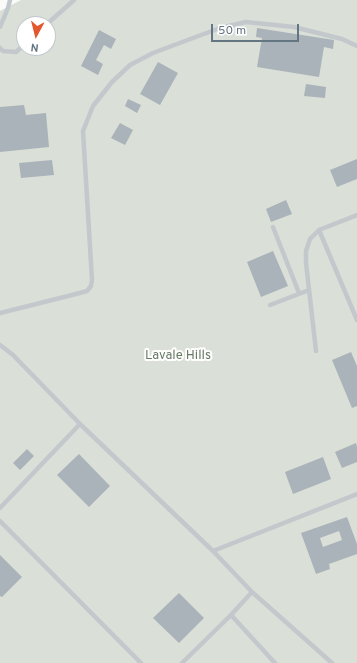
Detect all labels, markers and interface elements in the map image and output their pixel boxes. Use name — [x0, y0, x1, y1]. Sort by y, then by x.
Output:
north arrow — [16, 16, 56, 56]
scale bar — [213, 16, 301, 42]
text: 50 m — [218, 23, 246, 39]
text: N — [30, 39, 39, 54]
park label: Lavale Hills — [145, 348, 211, 364]

